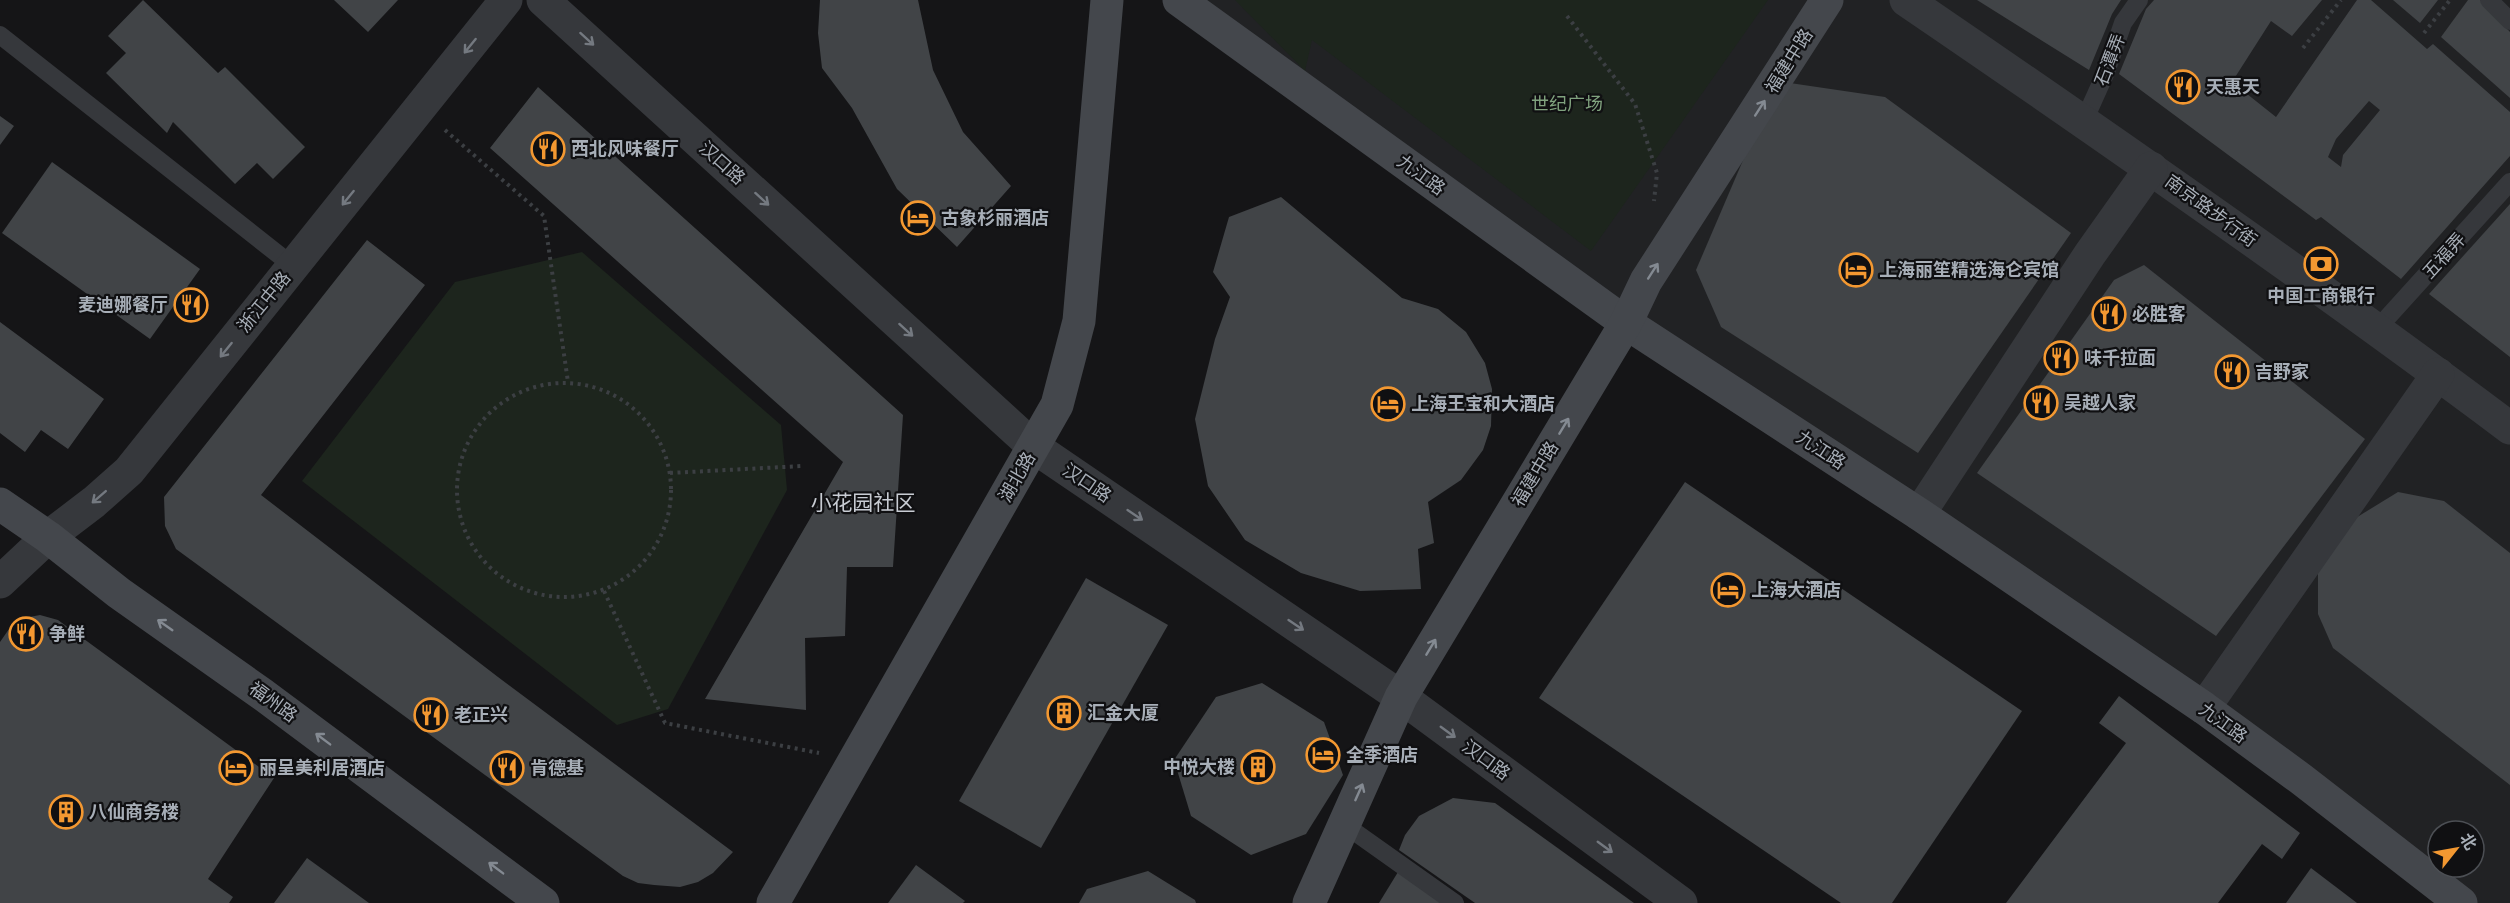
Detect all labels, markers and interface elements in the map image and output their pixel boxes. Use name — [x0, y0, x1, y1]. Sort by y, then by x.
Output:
street label: 福建中路 — [1761, 25, 1817, 97]
street label: 石潭弄 — [2090, 31, 2130, 89]
one-way arrow — [579, 32, 594, 46]
one-way arrow — [463, 37, 476, 53]
restaurant icon: 天惠天 — [2165, 69, 2201, 105]
place label: 天惠天 — [2206, 76, 2260, 98]
park label: 世纪广场 — [1531, 93, 1603, 115]
one-way arrow — [1753, 99, 1766, 116]
restaurant icon: 西北风味餐厅 — [530, 131, 566, 167]
street label: 汉口路 — [695, 137, 749, 189]
place label: 西北风味餐厅 — [571, 138, 679, 160]
street label: 九江路 — [1393, 150, 1449, 200]
street label: 南京路步行街 — [2161, 170, 2261, 252]
one-way arrow — [341, 190, 354, 206]
one-way arrow — [754, 192, 769, 206]
hotel icon: 古象杉丽酒店 — [900, 200, 936, 236]
place label: 古象杉丽酒店 — [941, 207, 1049, 229]
street label: 五福弄 — [2418, 229, 2470, 283]
bank icon: 中国工商银行 — [2303, 246, 2339, 282]
hotel icon: 上海丽笙精选海仑宾馆 — [1838, 252, 1874, 288]
place label: 上海丽笙精选海仑宾馆 — [1879, 259, 2059, 281]
one-way arrow — [1647, 263, 1659, 280]
street label: 浙江中路 — [233, 267, 295, 337]
place label: 中国工商银行 — [2267, 285, 2375, 307]
restaurant icon: 麦迪娜餐厅 — [173, 287, 209, 323]
place label: 麦迪娜餐厅 — [78, 294, 168, 316]
restaurant icon: 必胜客 — [2091, 296, 2127, 332]
place label: 必胜客 — [2132, 303, 2186, 325]
one-way arrow — [899, 323, 914, 337]
restaurant icon: 味千拉面 — [2043, 340, 2079, 376]
one-way arrow — [219, 342, 232, 358]
place label: 味千拉面 — [2084, 347, 2156, 369]
restaurant icon: 吉野家 — [2214, 354, 2250, 390]
place label: 吉野家 — [2255, 361, 2309, 383]
restaurant icon: 吴越人家 — [2023, 385, 2059, 421]
hotel icon: 上海王宝和大酒店 — [1370, 386, 1406, 422]
place label: 吴越人家 — [2064, 392, 2136, 414]
place label: 上海王宝和大酒店 — [1411, 393, 1555, 415]
one-way arrow — [1558, 418, 1570, 435]
street label: 九江路 — [1792, 426, 1850, 474]
street label: 福建中路 — [1507, 437, 1563, 511]
street label: 湖北路 — [994, 448, 1040, 506]
street label: 汉口路 — [1058, 459, 1116, 507]
one-way arrow — [91, 491, 107, 504]
district label: 小花园社区 — [811, 491, 916, 516]
one-way arrow — [1126, 509, 1143, 522]
hotel icon: 上海大酒店 — [1710, 572, 1746, 608]
place label: 上海大酒店 — [1751, 579, 1841, 601]
restaurant icon: 争鲜 — [8, 616, 44, 652]
one-way arrow — [157, 619, 173, 632]
one-way arrow — [1287, 619, 1303, 631]
place label: 争鲜 — [49, 623, 85, 645]
one-way arrow — [1426, 639, 1438, 656]
street label: 福州路 — [245, 677, 301, 727]
building icon: 汇金大厦 — [1046, 695, 1082, 731]
restaurant icon: 老正兴 — [413, 697, 449, 733]
street label: 九江路 — [2195, 698, 2251, 748]
place label: 汇金大厦 — [1087, 702, 1159, 724]
place label: 老正兴 — [454, 704, 508, 726]
one-way arrow — [1440, 726, 1456, 738]
one-way arrow — [315, 733, 331, 746]
street label: 汉口路 — [1458, 735, 1514, 785]
hotel icon: 全季酒店 — [1305, 737, 1341, 773]
place label: 全季酒店 — [1346, 744, 1418, 766]
building icon: 中悦大楼 — [1240, 749, 1276, 785]
hotel icon: 丽呈美利居酒店 — [218, 750, 254, 786]
restaurant icon: 肯德基 — [489, 750, 525, 786]
place label: 中悦大楼 — [1163, 756, 1235, 778]
place label: 丽呈美利居酒店 — [259, 757, 385, 779]
place label: 肯德基 — [530, 757, 584, 779]
one-way arrow — [1354, 784, 1366, 802]
building icon: 八仙商务楼 — [48, 794, 84, 830]
place label: 八仙商务楼 — [89, 801, 179, 823]
north arrow — [2426, 819, 2486, 879]
text: 北 — [2455, 830, 2481, 854]
one-way arrow — [1597, 841, 1613, 854]
one-way arrow — [489, 862, 505, 874]

